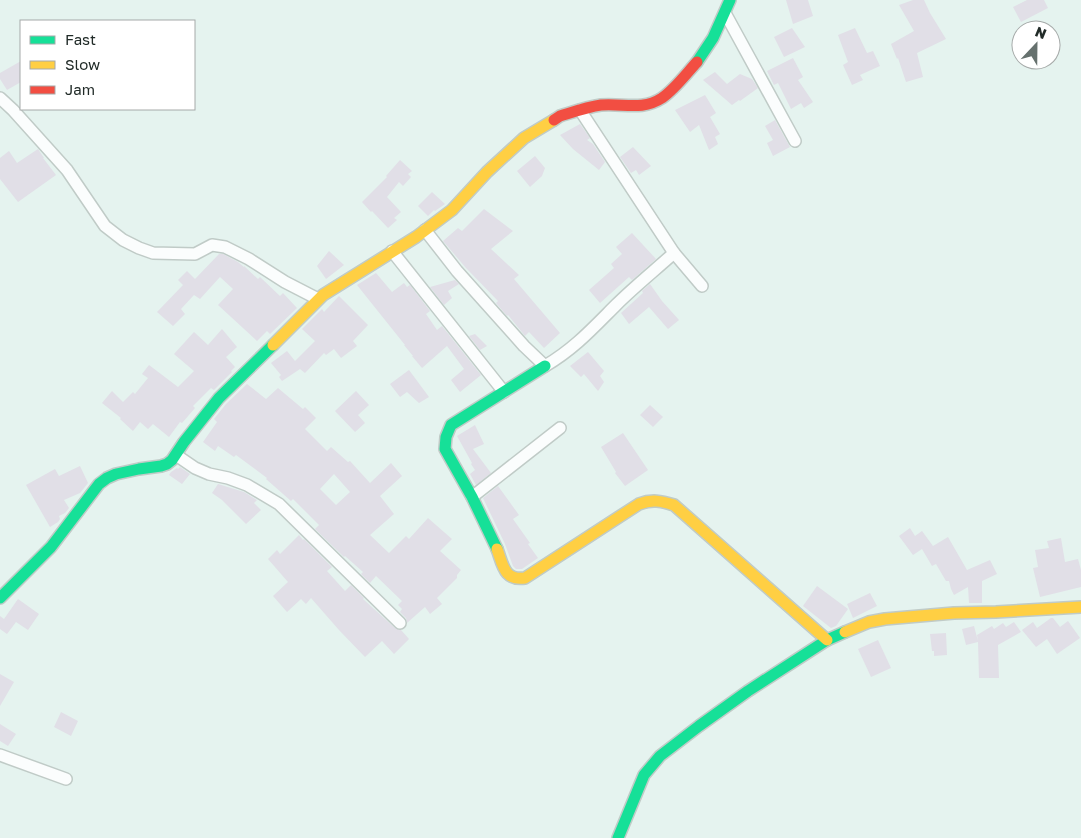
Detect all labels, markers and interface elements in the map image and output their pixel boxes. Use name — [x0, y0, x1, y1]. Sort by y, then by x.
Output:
legend — [20, 20, 195, 110]
north arrow — [1011, 20, 1061, 70]
text: N — [1033, 23, 1049, 42]
text: Fast — [65, 30, 96, 48]
text: Slow — [65, 55, 100, 73]
text: Jam — [65, 80, 95, 98]

